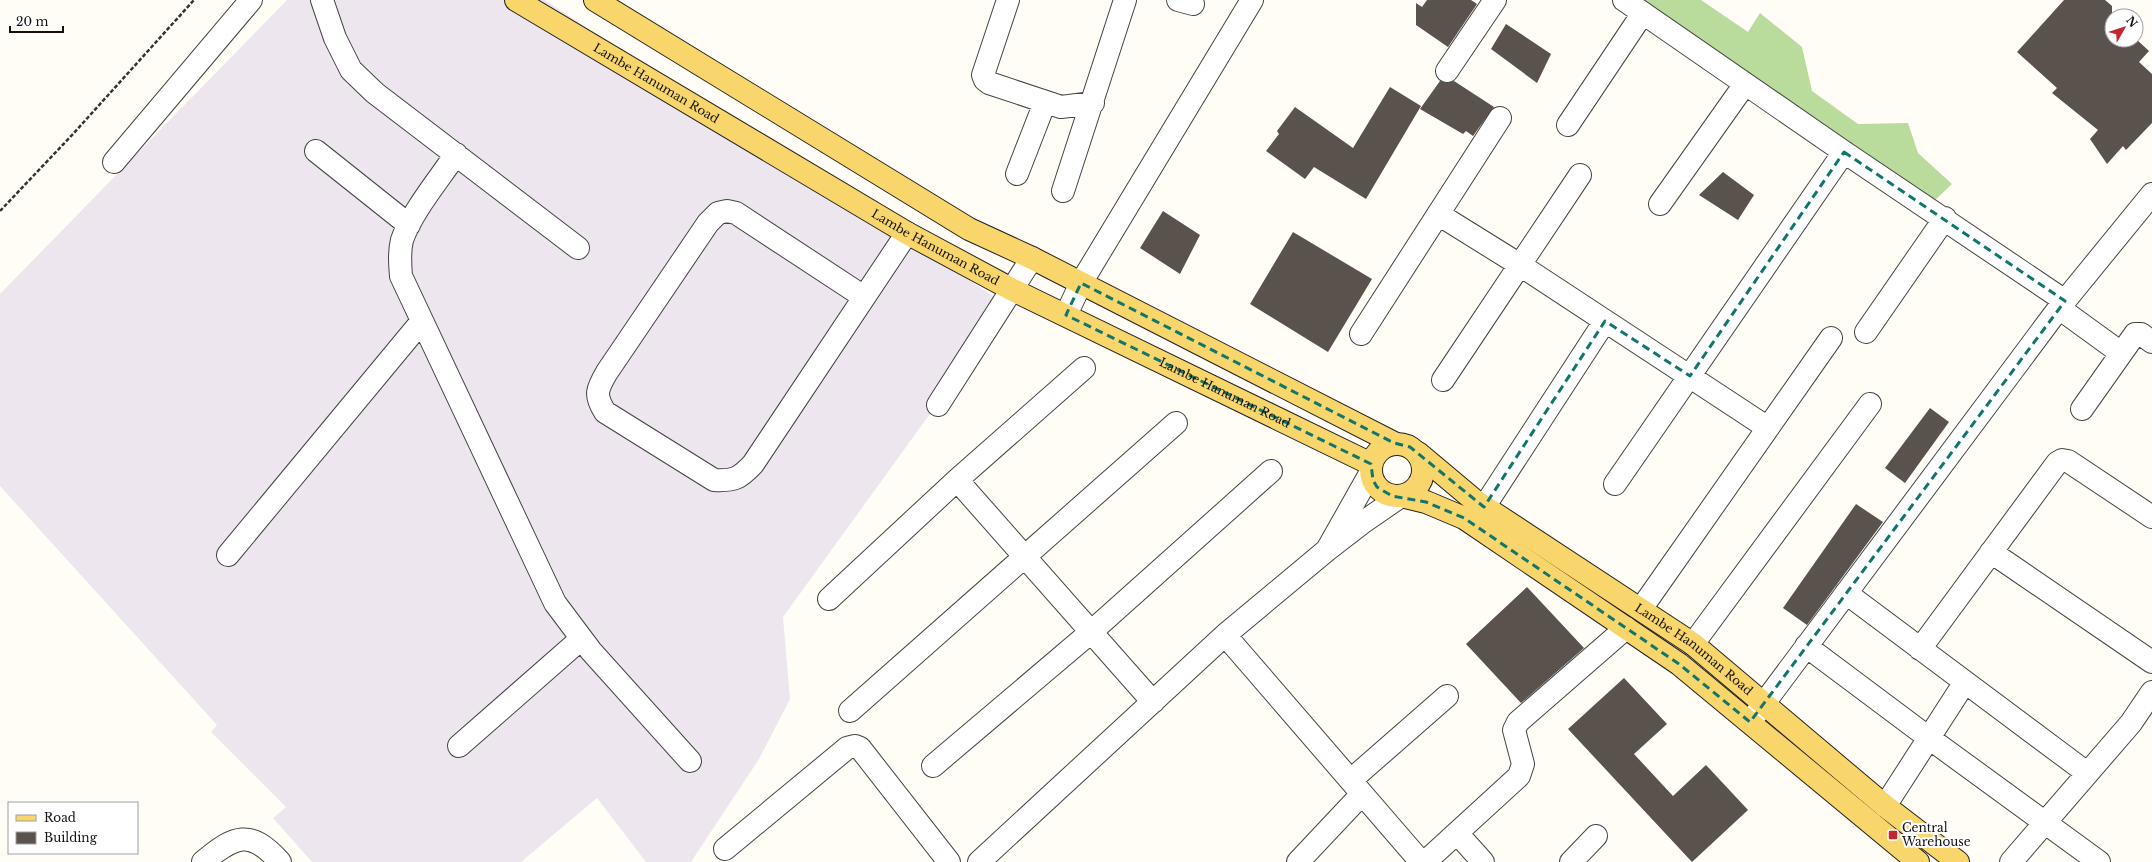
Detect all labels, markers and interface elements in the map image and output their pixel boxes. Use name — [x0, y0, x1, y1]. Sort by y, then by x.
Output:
scale bar — [10, 8, 63, 34]
north arrow — [2104, 8, 2144, 48]
text: N — [2123, 13, 2141, 31]
text: 20 m — [16, 14, 48, 29]
street label: Lambe Hanuman Road — [591, 40, 722, 126]
street label: Lambe Hanuman Road — [869, 206, 1002, 288]
street label: Lambe Hanuman Road — [1157, 354, 1293, 431]
street label: Lambe Hanuman Road — [1632, 600, 1756, 698]
legend — [8, 802, 138, 854]
text: Road — [44, 810, 76, 825]
place label: Central Warehouse — [1901, 820, 1971, 849]
marker: Central Warehouse — [1887, 829, 1899, 841]
text: Building — [44, 830, 98, 845]

